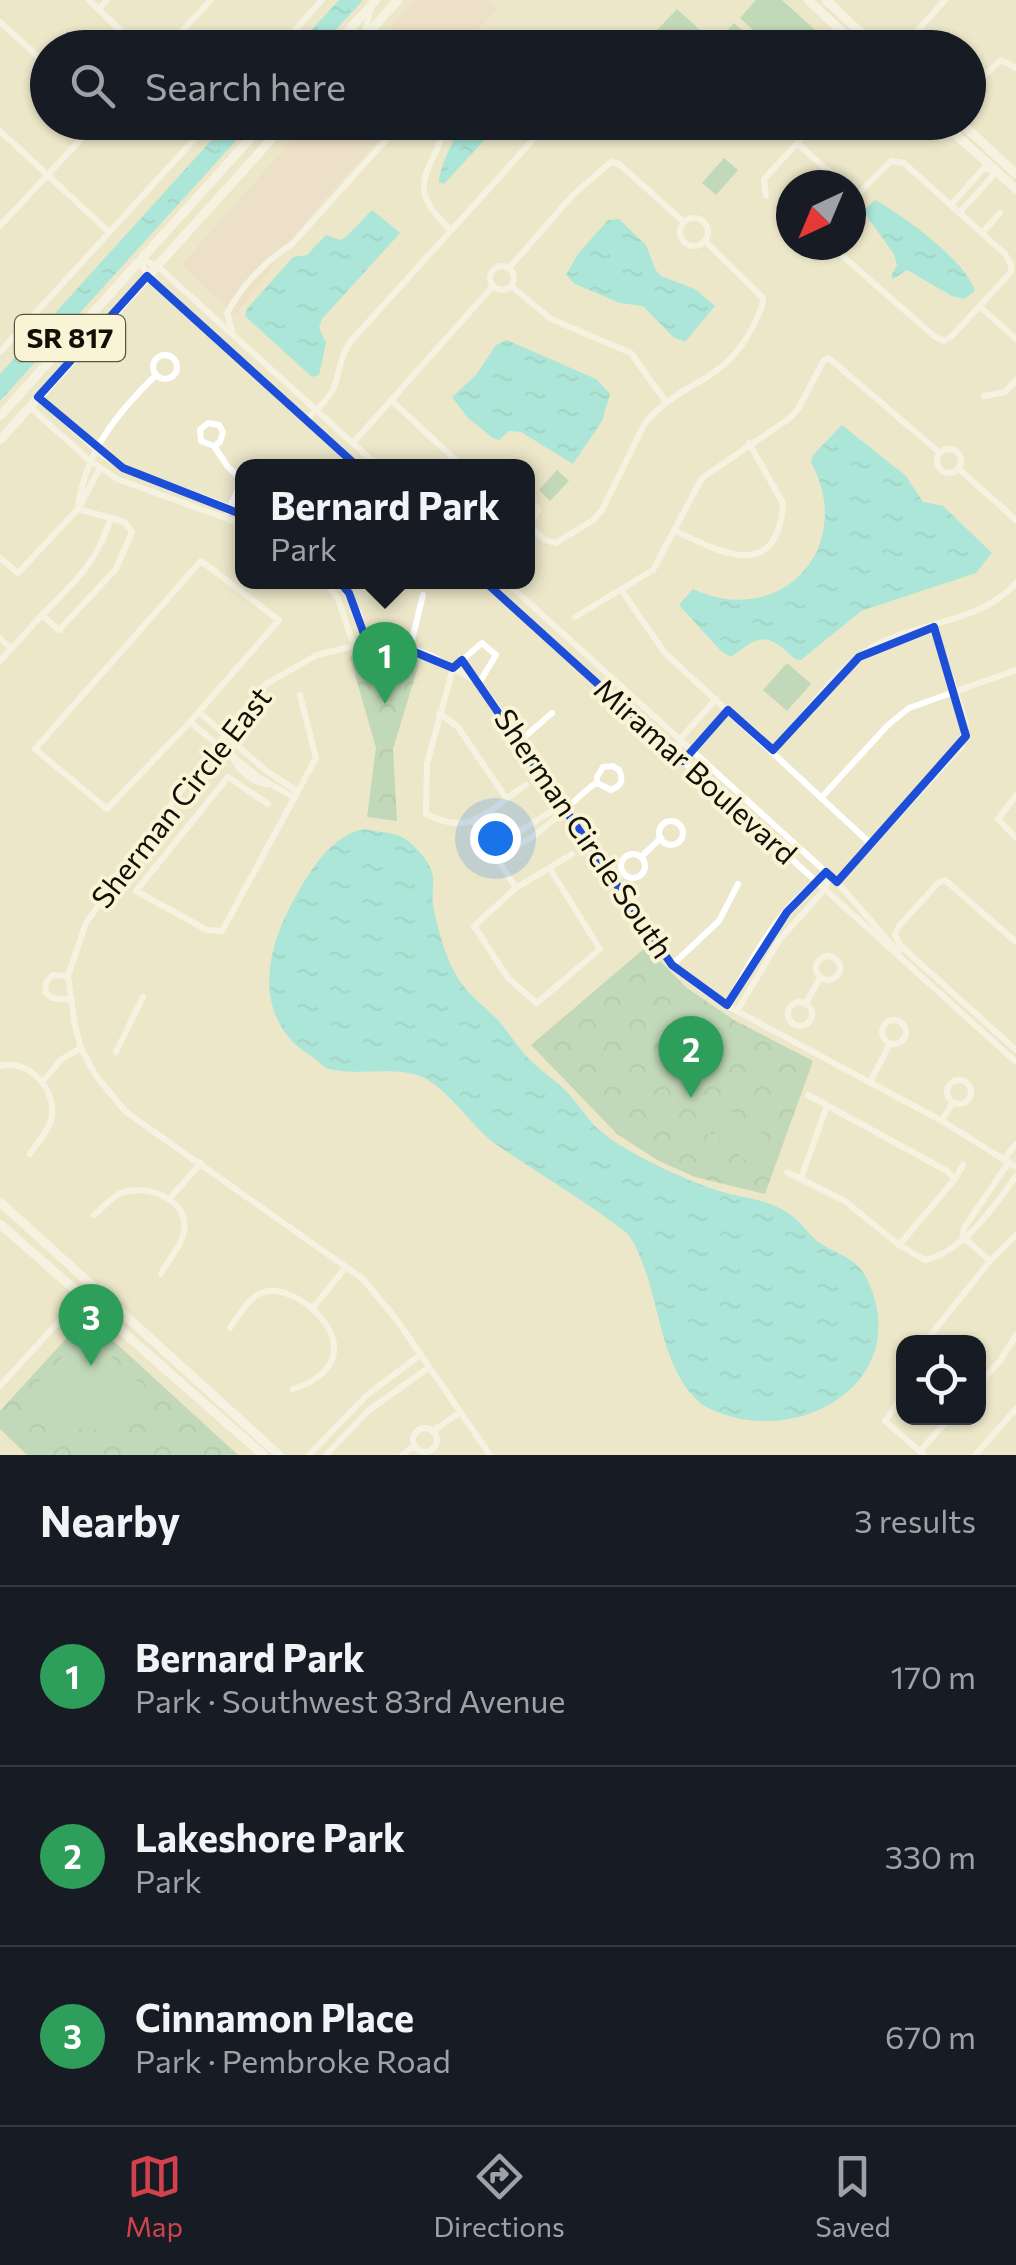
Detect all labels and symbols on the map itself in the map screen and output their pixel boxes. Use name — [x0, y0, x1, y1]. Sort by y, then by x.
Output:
north arrow — [776, 170, 866, 260]
road number: SR 817 — [15, 315, 125, 361]
pin: 1 — [352, 622, 418, 704]
street label: Miramar Boulevard — [588, 669, 806, 871]
street label: Sherman Circle East — [82, 678, 278, 914]
street label: Sherman Circle South — [488, 701, 682, 964]
your location — [470, 813, 521, 864]
pin: 2 — [658, 1016, 724, 1098]
pin: 3 — [58, 1284, 124, 1366]

